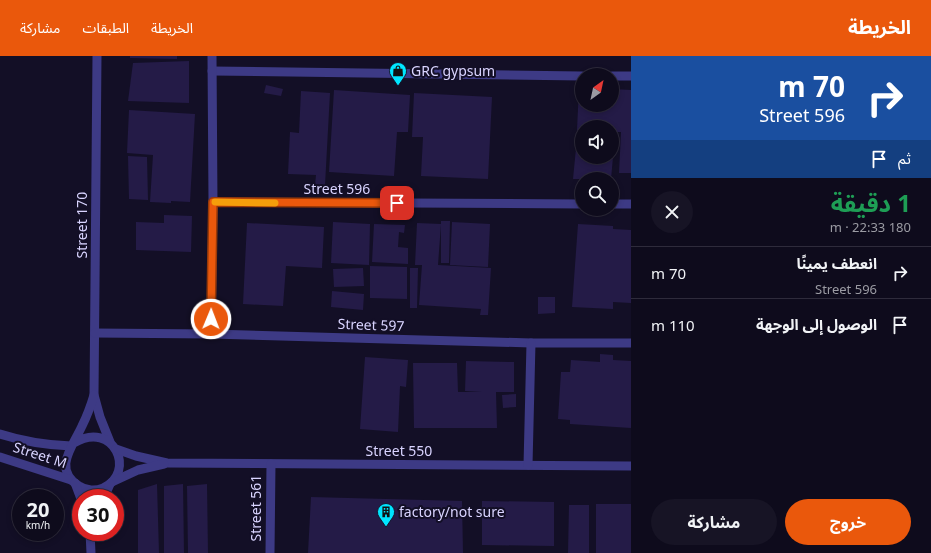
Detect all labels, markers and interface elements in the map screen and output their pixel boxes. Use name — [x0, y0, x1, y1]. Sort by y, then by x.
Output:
text: الخريطة — [848, 14, 911, 40]
text: مشاركة — [20, 18, 60, 37]
text: الطبقات — [82, 18, 129, 37]
text: الخريطة — [151, 18, 193, 37]
shop icon: GRC gypsum — [388, 61, 408, 86]
place label: GRC gypsum — [411, 61, 495, 80]
text: 70 m — [778, 67, 845, 105]
north arrow — [575, 68, 619, 112]
map controls — [575, 68, 619, 216]
icon: right — [859, 72, 911, 124]
text: Street 596 — [759, 103, 845, 127]
button: sound — [575, 120, 619, 164]
icon: arrive — [868, 148, 890, 170]
text: ثم — [898, 148, 911, 168]
button: search — [575, 172, 619, 216]
street label: Street 596 — [304, 179, 370, 198]
pin — [380, 186, 414, 220]
text: 1 دقيقة — [831, 186, 911, 219]
button: close — [651, 191, 693, 233]
street label: Street 170 — [72, 192, 91, 258]
icon: arrive — [386, 192, 408, 214]
text: 180 m · 22:33 — [830, 218, 911, 236]
text: انعطف يمينًا — [796, 253, 877, 273]
icon: right — [889, 262, 911, 284]
text: 70 m — [651, 263, 686, 283]
text: Street 596 — [815, 280, 877, 298]
position arrow — [190, 298, 232, 340]
street label: Street 597 — [337, 314, 405, 335]
text: الوصول إلى الوجهة — [756, 314, 877, 334]
icon: arrive — [889, 314, 911, 336]
text: 110 m — [651, 315, 695, 335]
street label: Street M — [11, 437, 69, 472]
street label: Street 550 — [366, 441, 432, 460]
street label: Street 561 — [246, 475, 265, 541]
speed limit sign: 30 — [72, 489, 124, 541]
text: 20 — [27, 496, 49, 523]
button: مشاركة — [651, 499, 777, 545]
button: خروج — [785, 499, 911, 545]
building icon: factory/not sure — [376, 502, 396, 527]
place label: factory/not sure — [399, 502, 505, 521]
text: km/h — [26, 518, 50, 532]

